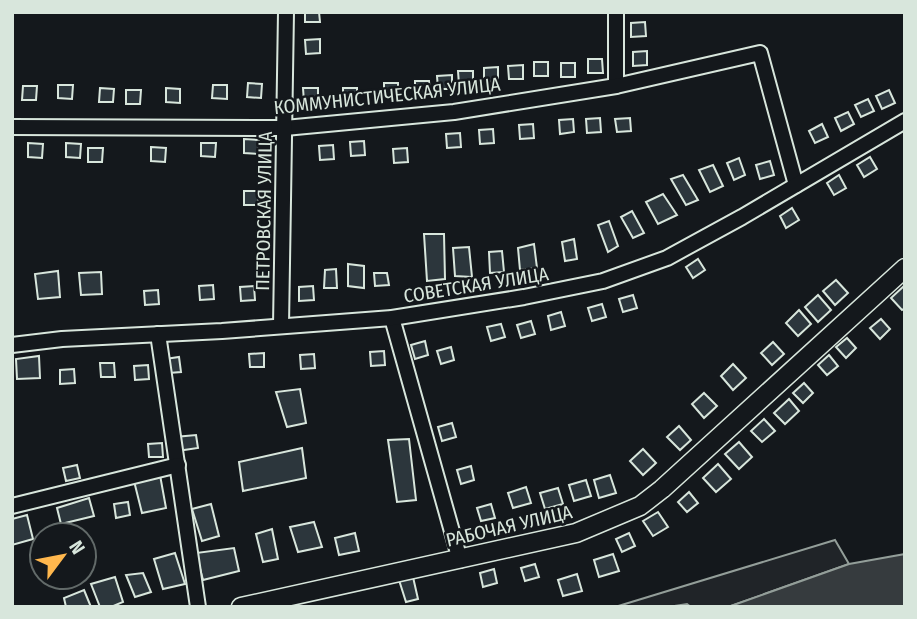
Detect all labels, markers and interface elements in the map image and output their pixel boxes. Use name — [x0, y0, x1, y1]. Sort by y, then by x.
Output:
street label: КОММУНИСТИЧЕСКАЯ УЛИЦА — [273, 73, 501, 119]
street label: ПЕТРОВСКАЯ УЛИЦА — [251, 131, 277, 291]
street label: СОВЕТСКАЯ УЛИЦА — [402, 262, 550, 308]
street label: РАБОЧАЯ УЛИЦА — [444, 500, 574, 552]
north arrow — [28, 521, 98, 591]
text: N — [64, 536, 90, 558]

